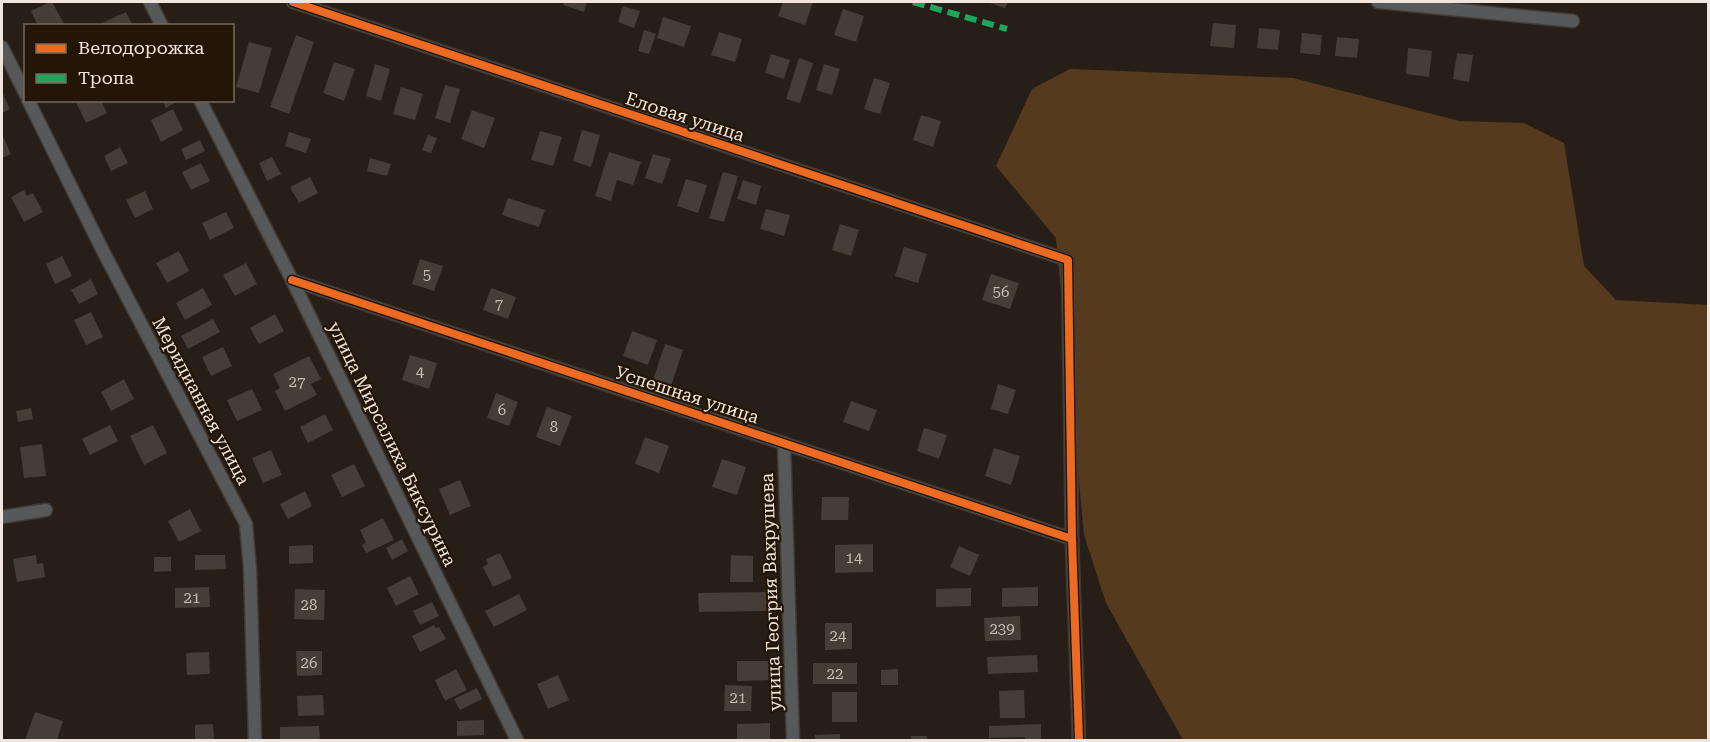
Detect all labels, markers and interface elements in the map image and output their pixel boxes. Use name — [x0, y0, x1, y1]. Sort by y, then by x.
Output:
legend — [24, 24, 234, 102]
text: Велодорожка — [78, 37, 204, 58]
text: Тропа — [78, 67, 134, 88]
street label: Еловая улица — [623, 87, 748, 146]
house number: 5 — [423, 266, 431, 284]
house number: 56 — [993, 283, 1009, 301]
house number: 7 — [495, 295, 503, 313]
street label: Меридианная улица — [148, 313, 255, 488]
street label: улица Мирсалиха Биксурина — [324, 318, 461, 570]
street label: Успешная улица — [613, 361, 762, 428]
house number: 4 — [416, 363, 425, 381]
house number: 27 — [289, 373, 305, 391]
house number: 6 — [498, 401, 506, 419]
house number: 8 — [550, 418, 558, 436]
street label: улица Геогрия Вахрушева — [756, 472, 785, 711]
house number: 14 — [846, 549, 863, 567]
house number: 21 — [184, 589, 200, 607]
house number: 28 — [301, 596, 317, 614]
house number: 239 — [989, 620, 1015, 638]
house number: 24 — [830, 627, 847, 645]
house number: 26 — [301, 654, 317, 672]
house number: 22 — [827, 665, 843, 683]
house number: 21 — [730, 689, 746, 707]

